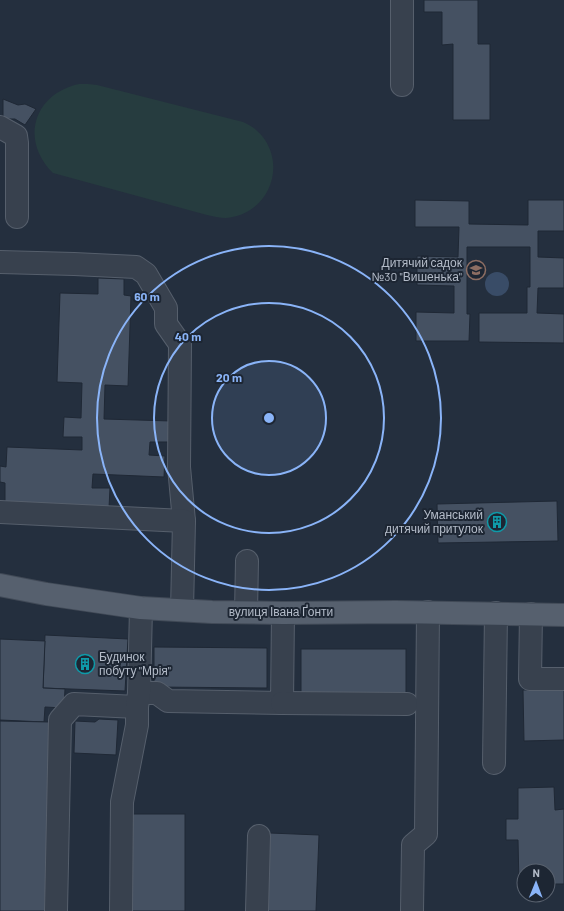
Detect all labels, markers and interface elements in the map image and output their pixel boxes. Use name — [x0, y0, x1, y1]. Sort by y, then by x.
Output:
place label: Дитячий садок №30 "Вишенька" — [371, 255, 463, 283]
school or university icon: Дитячий садок №30 "Вишенька" — [465, 259, 487, 281]
text: 60 m — [134, 289, 160, 303]
text: 40 m — [175, 329, 201, 343]
text: 20 m — [216, 370, 242, 384]
centre of rings — [262, 411, 276, 425]
place label: Уманський дитячий притулок — [385, 507, 484, 536]
building icon: Уманський дитячий притулок — [486, 511, 508, 533]
street label: вулиця Івана Ґонти — [229, 604, 333, 619]
place label: Будинок побуту "Мрія" — [99, 649, 171, 678]
building icon: Будинок побуту "Мрія" — [74, 653, 96, 675]
north arrow — [516, 863, 556, 903]
text: N — [532, 866, 540, 879]

